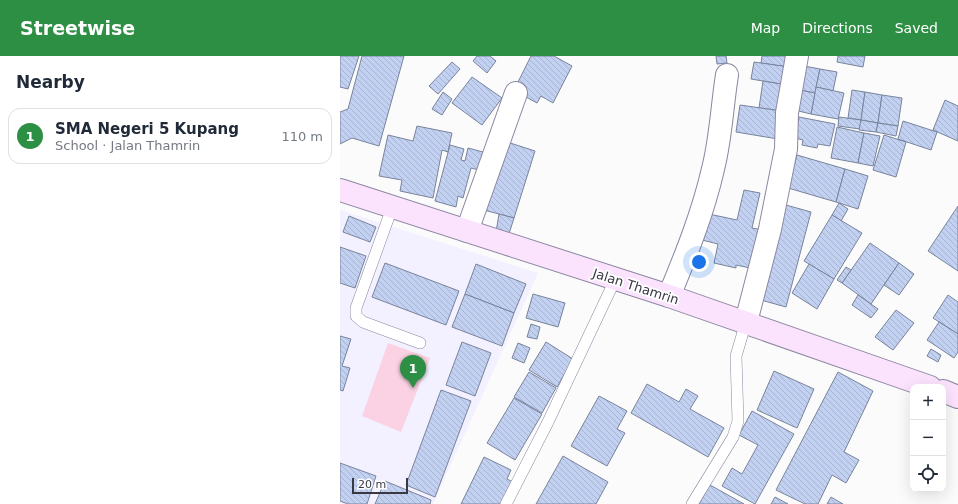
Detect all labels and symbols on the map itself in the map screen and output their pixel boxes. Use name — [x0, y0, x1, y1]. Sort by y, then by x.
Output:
your location — [689, 252, 709, 272]
street label: Jalan Thamrin — [590, 265, 681, 307]
pin: 1 — [400, 355, 426, 388]
scale bar — [352, 476, 408, 495]

